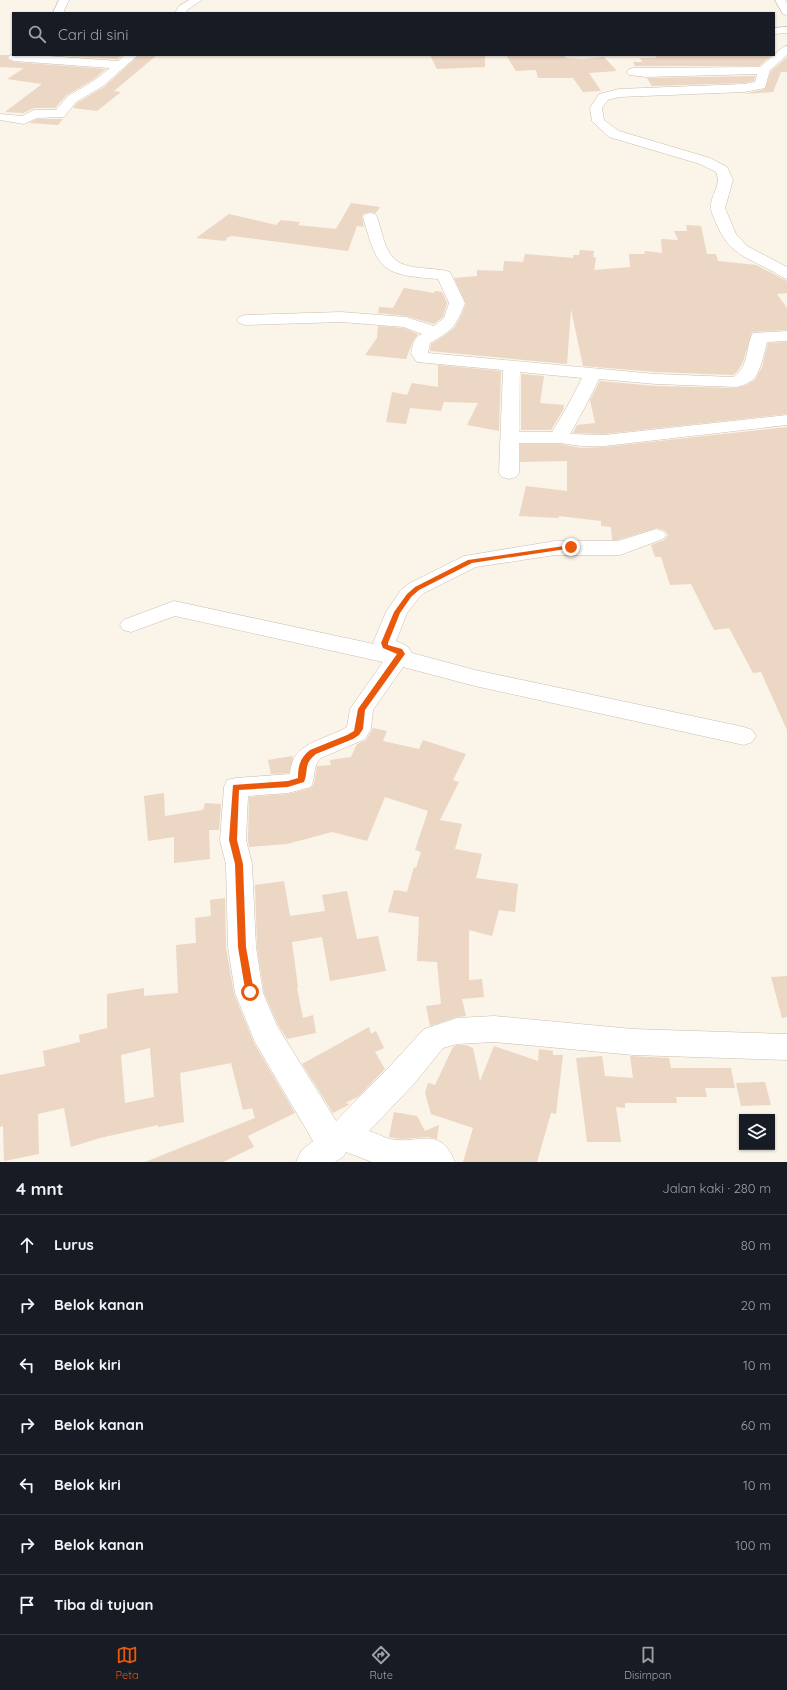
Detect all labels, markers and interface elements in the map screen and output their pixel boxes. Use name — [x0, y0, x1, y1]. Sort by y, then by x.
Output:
search box — [12, 12, 775, 56]
icon: search — [26, 23, 48, 45]
text: Cari di sini — [58, 25, 129, 44]
route end — [562, 538, 580, 556]
route start — [241, 983, 259, 1001]
map controls — [739, 1114, 775, 1150]
button: layers — [739, 1114, 775, 1150]
text: 4 mnt — [16, 1178, 64, 1199]
text: Jalan kaki · 280 m — [662, 1180, 771, 1196]
icon: ahead — [16, 1234, 38, 1256]
text: Lurus — [54, 1235, 94, 1254]
text: 80 m — [741, 1237, 771, 1253]
icon: right — [16, 1294, 38, 1316]
text: Belok kanan — [54, 1295, 144, 1314]
text: 20 m — [741, 1297, 771, 1313]
icon: left — [16, 1354, 38, 1376]
text: Belok kiri — [54, 1355, 121, 1374]
text: 10 m — [743, 1357, 771, 1373]
icon: right — [16, 1414, 38, 1436]
text: Belok kanan — [54, 1415, 144, 1434]
text: 60 m — [741, 1417, 771, 1433]
icon: left — [16, 1474, 38, 1496]
text: Belok kiri — [54, 1475, 121, 1494]
text: 10 m — [743, 1477, 771, 1493]
icon: right — [16, 1534, 38, 1556]
text: Belok kanan — [54, 1535, 144, 1554]
text: 100 m — [735, 1537, 771, 1553]
icon: arrive — [16, 1594, 38, 1616]
text: Tiba di tujuan — [54, 1595, 153, 1614]
tab: Peta — [116, 1644, 139, 1682]
tab: Rute — [370, 1644, 393, 1682]
tab: Disimpan — [624, 1644, 671, 1682]

